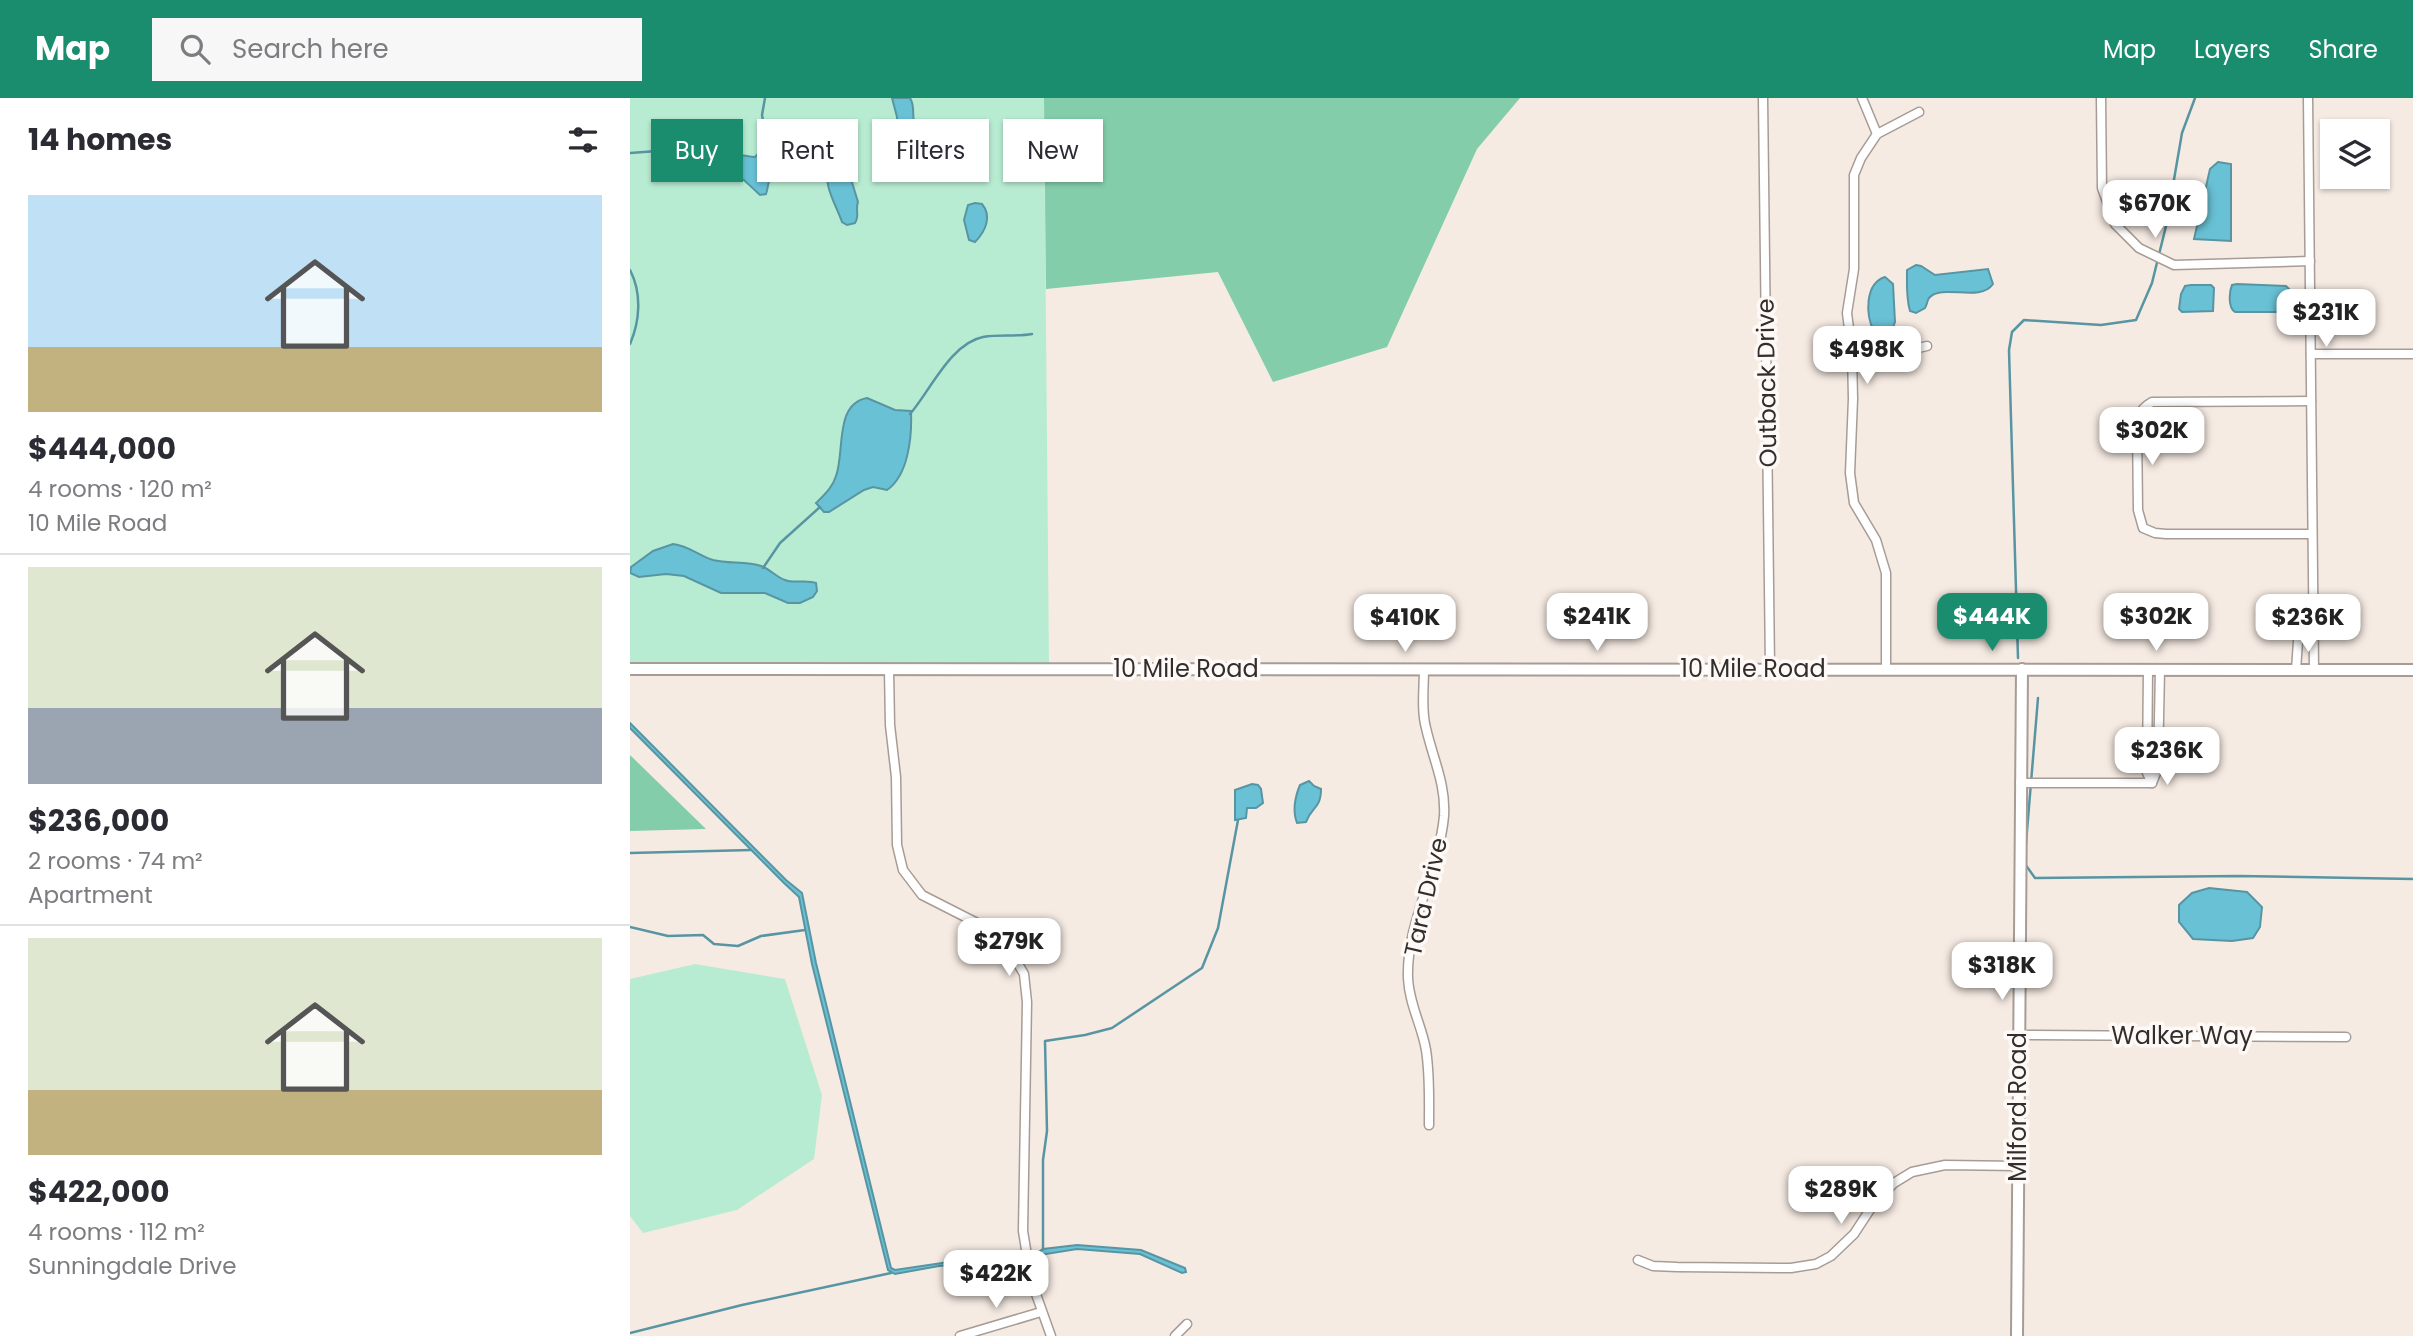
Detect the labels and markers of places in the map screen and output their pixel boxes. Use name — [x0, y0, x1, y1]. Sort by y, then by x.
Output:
pin: $670K — [2106, 180, 2204, 240]
pin: $231K — [2277, 289, 2375, 349]
pin: $498K — [1818, 327, 1916, 386]
pin: $302K — [2103, 408, 2201, 467]
pin: $410K — [1356, 594, 1454, 654]
pin: $241K — [1548, 594, 1646, 653]
pin: $444K — [1943, 594, 2041, 653]
pin: $302K — [2107, 594, 2205, 653]
pin: $236K — [2259, 594, 2357, 654]
pin: $236K — [2118, 728, 2216, 787]
pin: $279K — [960, 918, 1058, 978]
pin: $318K — [1953, 942, 2051, 1002]
pin: $289K — [1792, 1166, 1890, 1226]
pin: $422K — [947, 1250, 1045, 1310]

